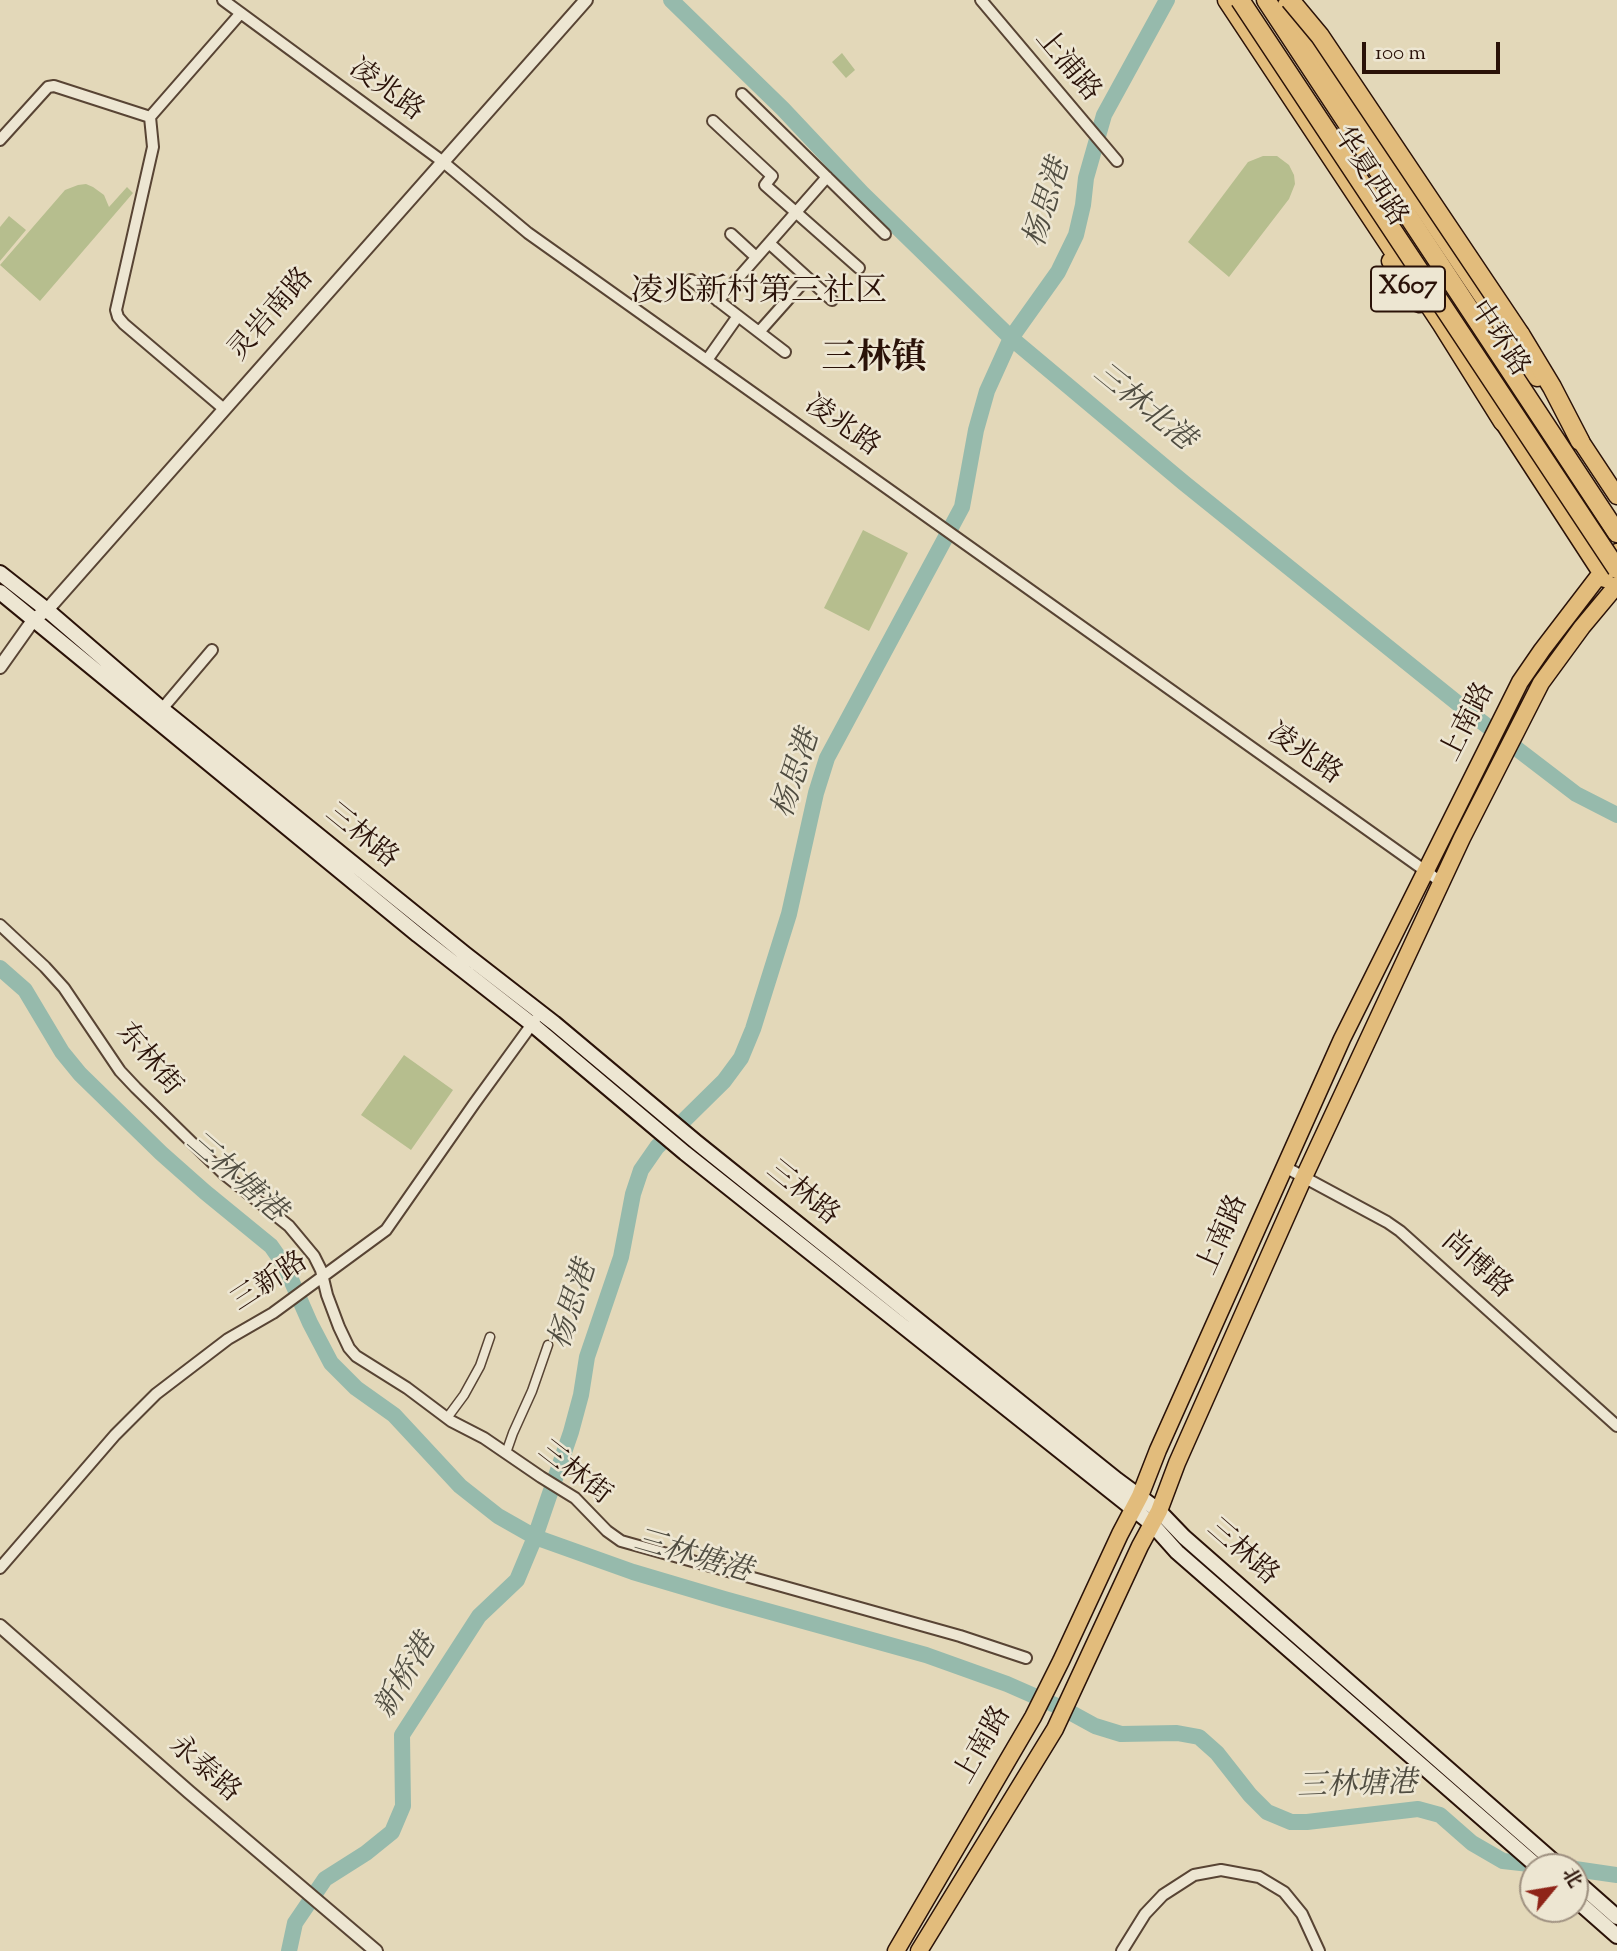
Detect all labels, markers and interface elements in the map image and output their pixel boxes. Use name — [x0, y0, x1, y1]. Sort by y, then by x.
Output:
street label: 上浦路 — [1026, 24, 1106, 110]
scale bar — [1365, 28, 1503, 72]
text: 100 m — [1375, 39, 1426, 69]
street label: 凌兆路 — [341, 54, 429, 130]
street label: 华夏西路 — [1323, 122, 1413, 234]
water label: 杨思港 — [1020, 156, 1080, 252]
street label: 灵岩南路 — [224, 263, 322, 369]
road number: X607 — [1371, 266, 1445, 312]
district label: 凌兆新村第三社区 — [631, 276, 887, 314]
street label: 中环路 — [1460, 296, 1534, 384]
district label: 三林镇 — [822, 341, 926, 383]
water label: 三林北港 — [1084, 357, 1200, 461]
street label: 凌兆路 — [797, 390, 885, 466]
street label: 上南路 — [1436, 678, 1504, 768]
street label: 凌兆路 — [1259, 718, 1347, 794]
water label: 杨思港 — [768, 727, 830, 823]
street label: 三林路 — [317, 799, 403, 877]
street label: 东林街 — [107, 1018, 187, 1104]
water label: 三林塘港 — [177, 1126, 291, 1232]
street label: 三林路 — [758, 1156, 844, 1234]
street label: 上南路 — [1193, 1191, 1257, 1281]
street label: 尚博路 — [1433, 1226, 1517, 1308]
street label: 三新路 — [227, 1247, 315, 1321]
water label: 杨思港 — [545, 1258, 607, 1354]
street label: 三林街 — [530, 1436, 616, 1514]
street label: 三林路 — [1198, 1514, 1284, 1594]
water label: 三林塘港 — [629, 1525, 755, 1593]
water label: 新桥港 — [369, 1630, 447, 1726]
street label: 上南路 — [949, 1701, 1021, 1791]
street label: 永泰路 — [160, 1731, 246, 1811]
water label: 三林塘港 — [1296, 1768, 1418, 1808]
north arrow — [1519, 1853, 1589, 1923]
text: 北 — [1554, 1863, 1587, 1893]

